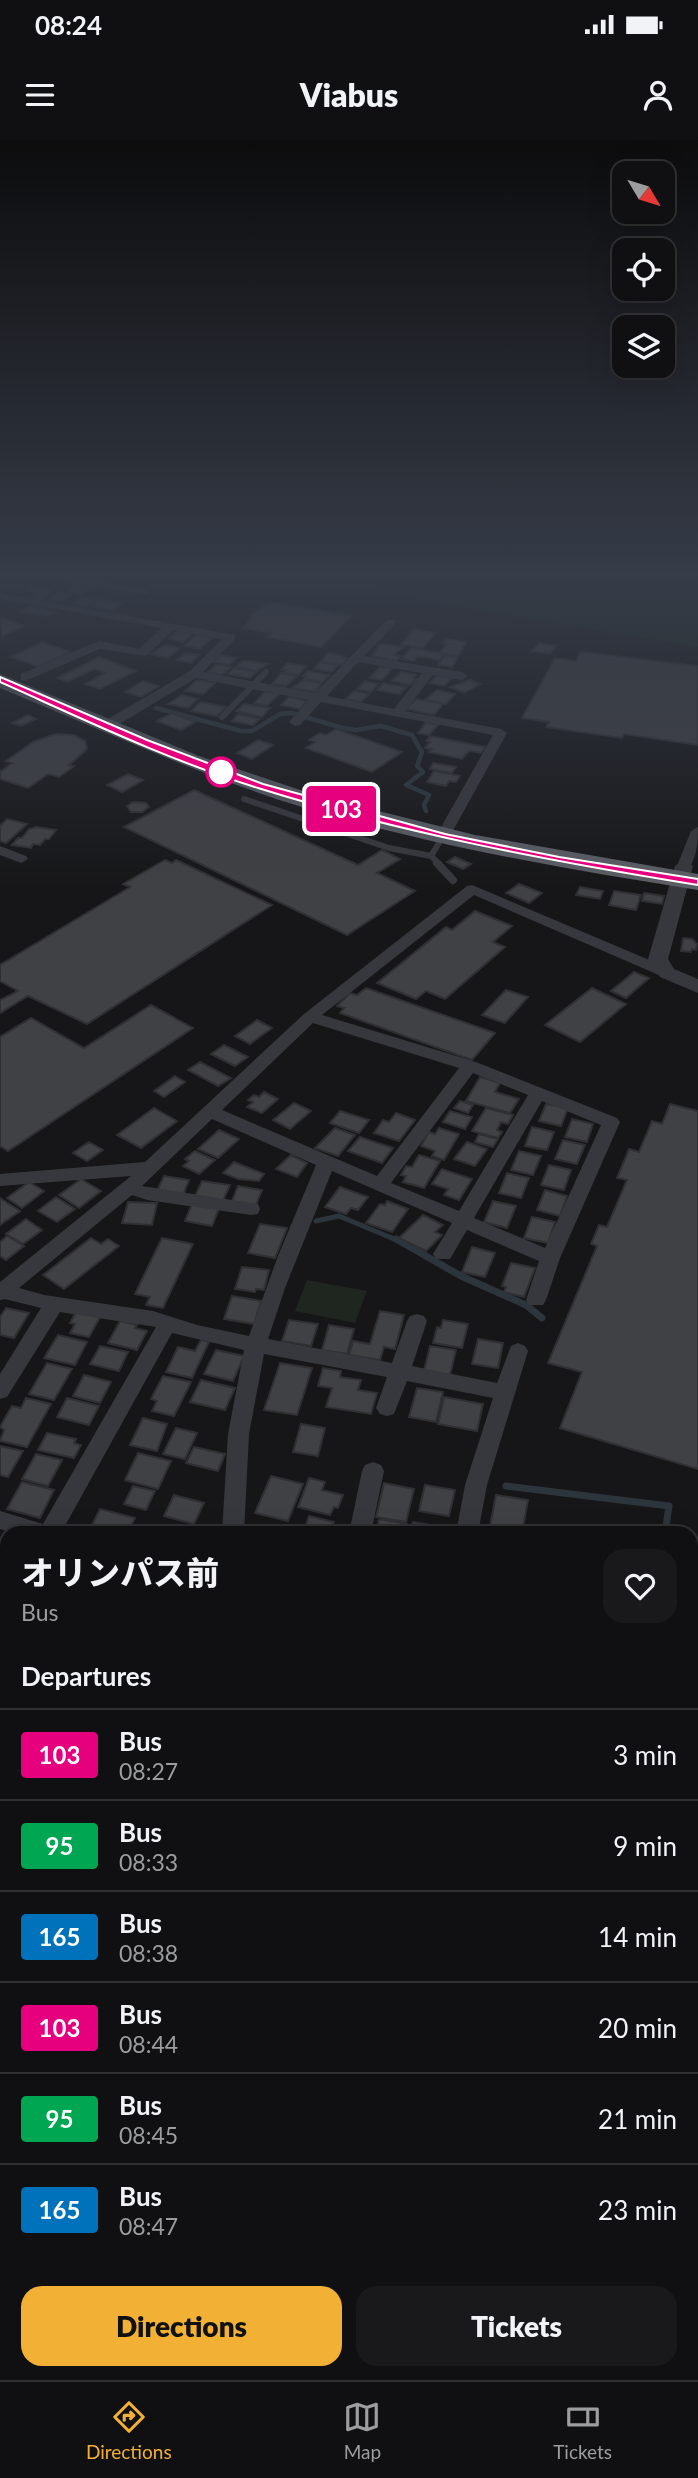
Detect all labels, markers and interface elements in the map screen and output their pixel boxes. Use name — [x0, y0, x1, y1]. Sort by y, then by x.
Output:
text: 08:24 — [35, 9, 102, 41]
text: Viabus — [300, 75, 398, 114]
icon: menu — [21, 76, 59, 114]
icon: person — [639, 76, 677, 114]
north arrow — [612, 161, 676, 224]
map controls — [612, 161, 675, 378]
button: locate — [612, 238, 675, 301]
button: layers — [612, 315, 675, 378]
unlabelled marker — [206, 757, 236, 787]
line badge: 103 — [301, 786, 381, 832]
text: 103 — [320, 794, 362, 823]
button: heart — [603, 1549, 677, 1623]
text: オリンパス前 — [21, 1552, 219, 1592]
text: Bus — [21, 1598, 58, 1626]
text: Departures — [21, 1660, 151, 1692]
text: Bus — [119, 1725, 162, 1757]
text: 3 min — [613, 1739, 677, 1771]
text: 103 — [39, 1740, 80, 1769]
text: 08:27 — [119, 1757, 178, 1785]
text: Bus — [119, 1816, 162, 1848]
text: 9 min — [613, 1830, 677, 1862]
text: 95 — [46, 1831, 73, 1860]
text: 08:33 — [119, 1848, 178, 1876]
text: Bus — [119, 1907, 162, 1939]
text: 14 min — [598, 1921, 677, 1953]
text: 165 — [39, 1922, 80, 1951]
text: 08:38 — [119, 1939, 178, 1967]
text: Bus — [119, 1998, 162, 2030]
text: 20 min — [598, 2012, 677, 2044]
text: 103 — [39, 2013, 80, 2042]
text: 08:44 — [119, 2030, 178, 2058]
text: Bus — [119, 2089, 162, 2121]
text: 21 min — [598, 2103, 677, 2135]
text: 95 — [46, 2104, 73, 2133]
text: 08:45 — [119, 2121, 178, 2149]
text: Bus — [119, 2180, 162, 2212]
text: 23 min — [598, 2194, 677, 2226]
text: 165 — [39, 2195, 80, 2224]
text: 08:47 — [119, 2212, 178, 2240]
button: Directions — [21, 2286, 342, 2366]
button: Tickets — [356, 2286, 677, 2366]
tab: Directions — [86, 2398, 172, 2463]
tab: Map — [343, 2398, 381, 2463]
tab: Tickets — [553, 2398, 612, 2463]

